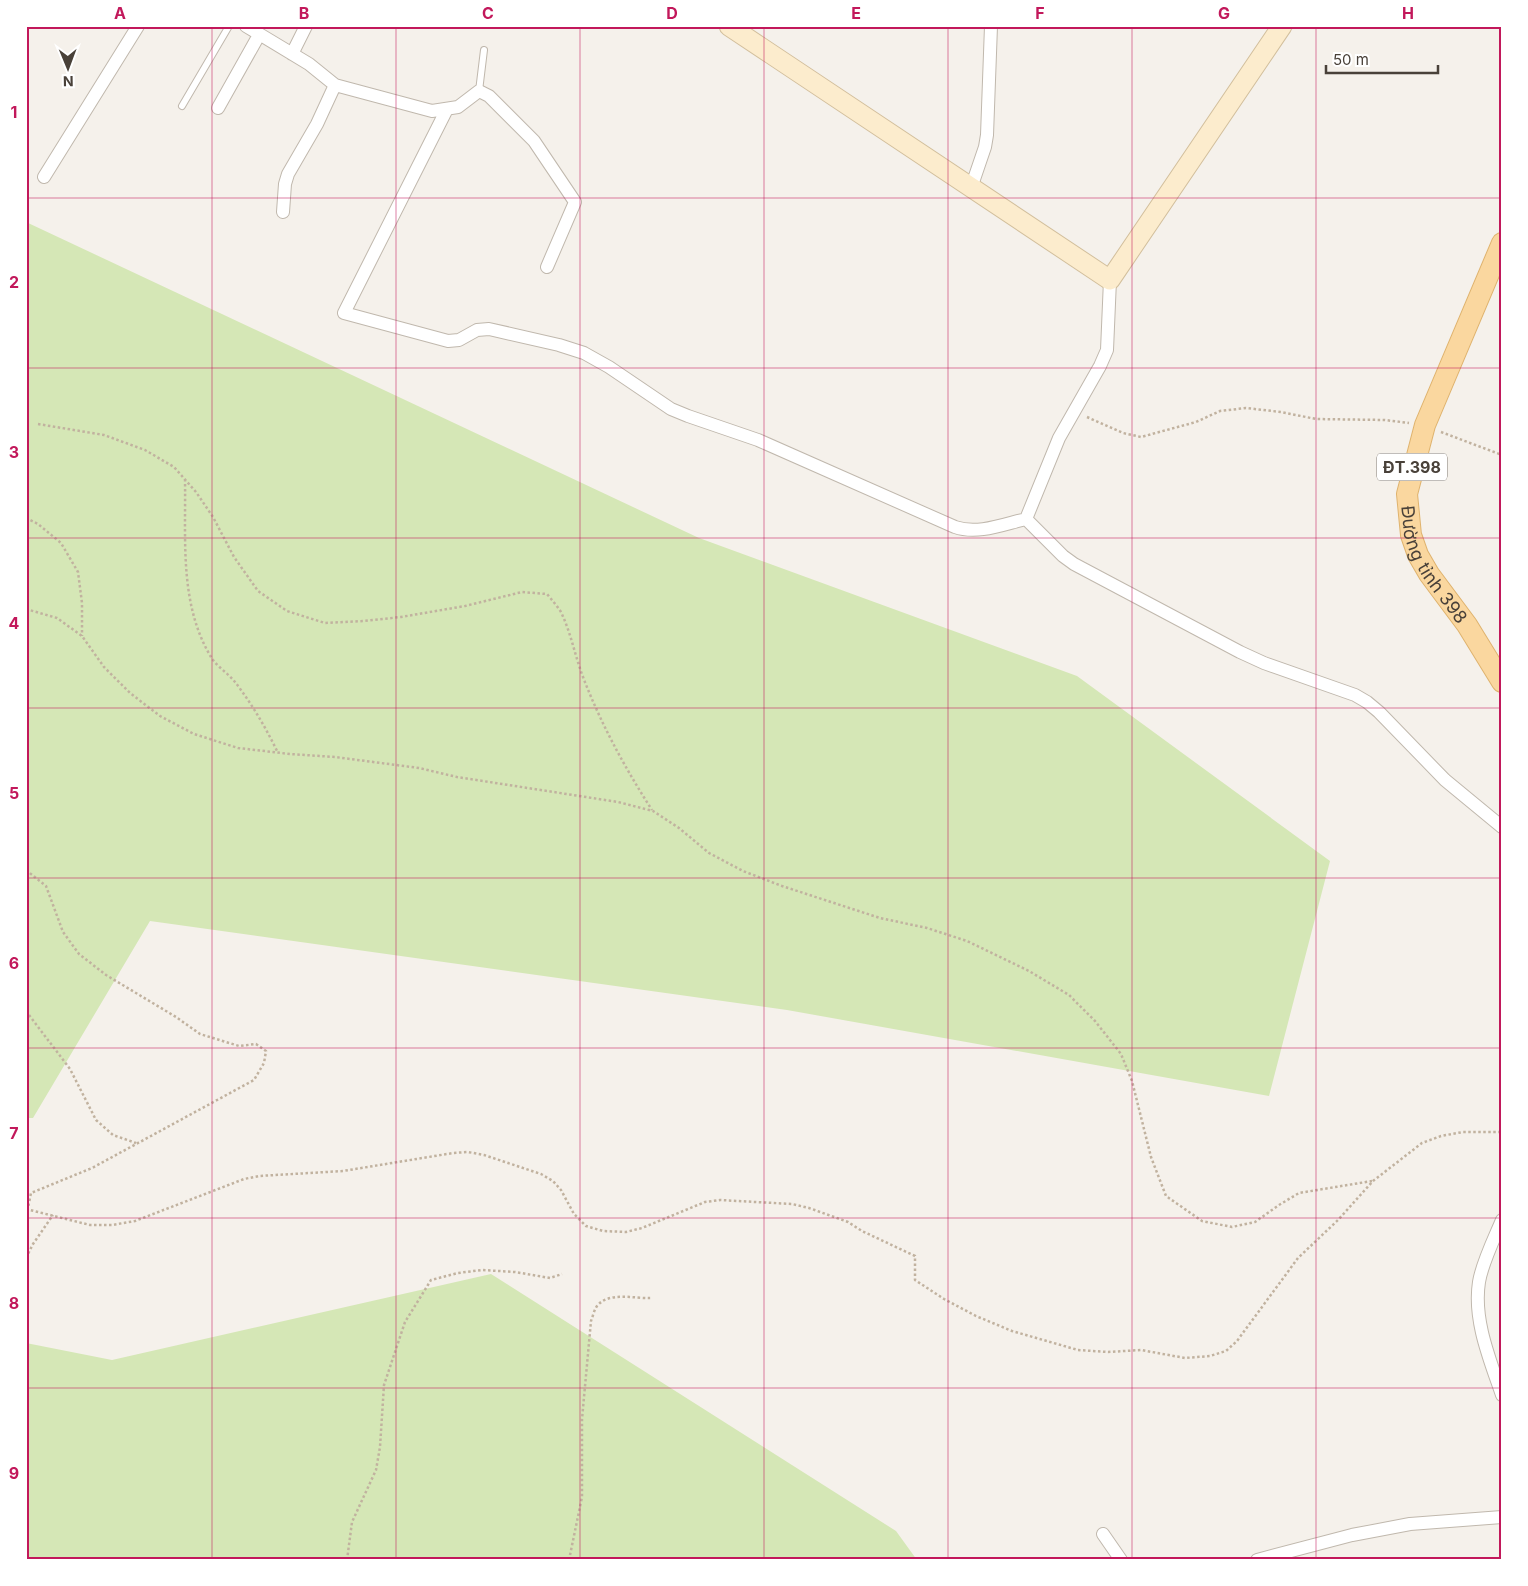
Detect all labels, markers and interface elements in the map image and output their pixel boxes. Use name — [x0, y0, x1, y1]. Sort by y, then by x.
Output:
text: A — [114, 3, 126, 23]
text: B — [299, 3, 309, 23]
text: C — [482, 3, 494, 23]
text: D — [666, 3, 678, 23]
text: E — [851, 3, 861, 23]
text: F — [1035, 3, 1045, 23]
text: G — [1218, 3, 1230, 23]
text: H — [1402, 3, 1414, 23]
north arrow — [42, 42, 92, 92]
scale bar — [1326, 42, 1438, 74]
text: 50 m — [1333, 50, 1369, 69]
text: N — [63, 73, 74, 90]
text: 1 — [11, 102, 17, 122]
text: 2 — [9, 272, 19, 292]
text: 3 — [9, 442, 19, 462]
road number: ĐT.398 — [1377, 454, 1447, 481]
street label: Đường tỉnh 398 — [1398, 504, 1472, 627]
text: 4 — [9, 613, 20, 633]
text: 5 — [9, 783, 19, 803]
text: 6 — [9, 953, 19, 973]
text: 7 — [9, 1123, 19, 1143]
text: 8 — [9, 1293, 19, 1313]
text: 9 — [9, 1463, 19, 1483]

